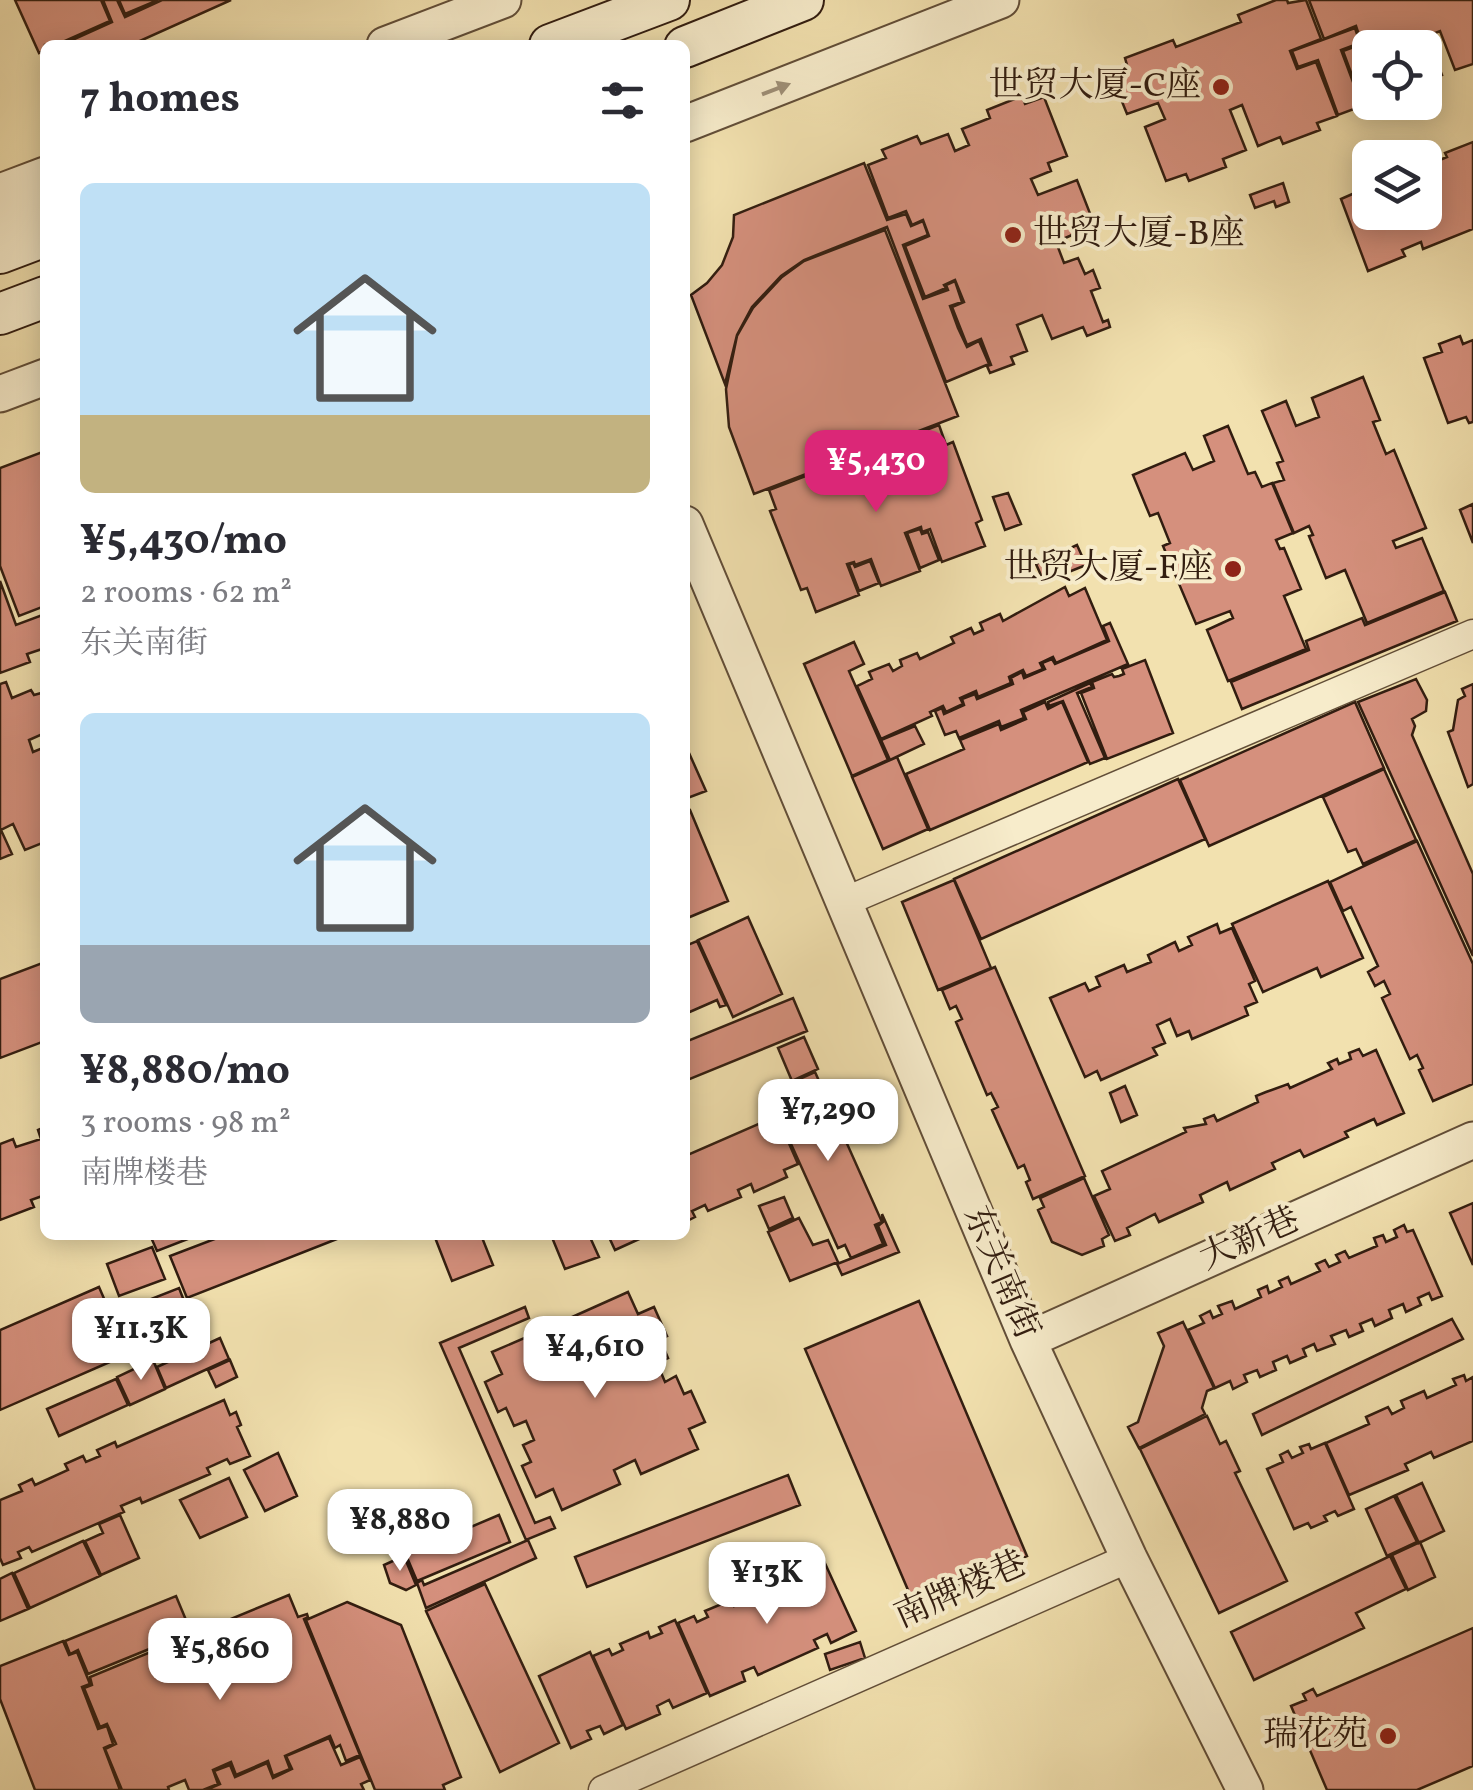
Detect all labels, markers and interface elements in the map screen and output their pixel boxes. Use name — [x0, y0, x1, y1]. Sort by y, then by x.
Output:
map controls — [1352, 30, 1442, 230]
button: locate — [1352, 30, 1442, 120]
place label: 世贸大厦-C座 — [988, 63, 1201, 111]
text: 7 homes — [80, 71, 240, 130]
icon: filters — [595, 73, 650, 128]
marker: 世贸大厦-C座 — [1210, 76, 1232, 98]
one-way arrow — [761, 80, 791, 96]
button: layers — [1352, 140, 1442, 230]
place label: 世贸大厦-B座 — [1033, 211, 1244, 259]
marker: 世贸大厦-B座 — [1002, 224, 1024, 246]
icon: home — [275, 248, 455, 428]
pin: ¥5,430 — [795, 430, 957, 515]
text: ¥5,430 — [827, 440, 925, 484]
text: ¥5,430/mo — [80, 513, 287, 572]
place label: 世贸大厦-F座 — [1004, 545, 1213, 593]
marker: 世贸大厦-F座 — [1222, 558, 1244, 580]
text: 2 rooms · 62 m² — [80, 572, 292, 616]
text: 东关南街 — [80, 623, 208, 667]
icon: home — [275, 778, 455, 958]
text: ¥8,880/mo — [80, 1043, 290, 1102]
pin: ¥7,290 — [747, 1079, 909, 1164]
text: ¥7,290 — [780, 1089, 876, 1133]
text: 3 rooms · 98 m² — [80, 1102, 291, 1146]
text: 南牌楼巷 — [80, 1153, 208, 1197]
street label: 大新巷 — [1192, 1197, 1308, 1283]
street label: 东关南街 — [951, 1199, 1049, 1347]
pin: ¥11.3K — [60, 1298, 222, 1383]
text: ¥11.3K — [94, 1308, 188, 1352]
pin: ¥4,610 — [514, 1316, 676, 1401]
text: ¥4,610 — [545, 1326, 645, 1370]
pin: ¥8,880 — [319, 1489, 481, 1574]
text: ¥8,880 — [349, 1499, 451, 1543]
street label: 南牌楼巷 — [887, 1541, 1035, 1641]
pin: ¥13K — [708, 1542, 826, 1627]
text: ¥13K — [731, 1552, 803, 1596]
pin: ¥5,860 — [139, 1618, 301, 1703]
text: ¥5,860 — [170, 1628, 270, 1672]
place label: 瑞花苑 — [1263, 1712, 1368, 1760]
marker: 瑞花苑 — [1377, 1725, 1399, 1747]

